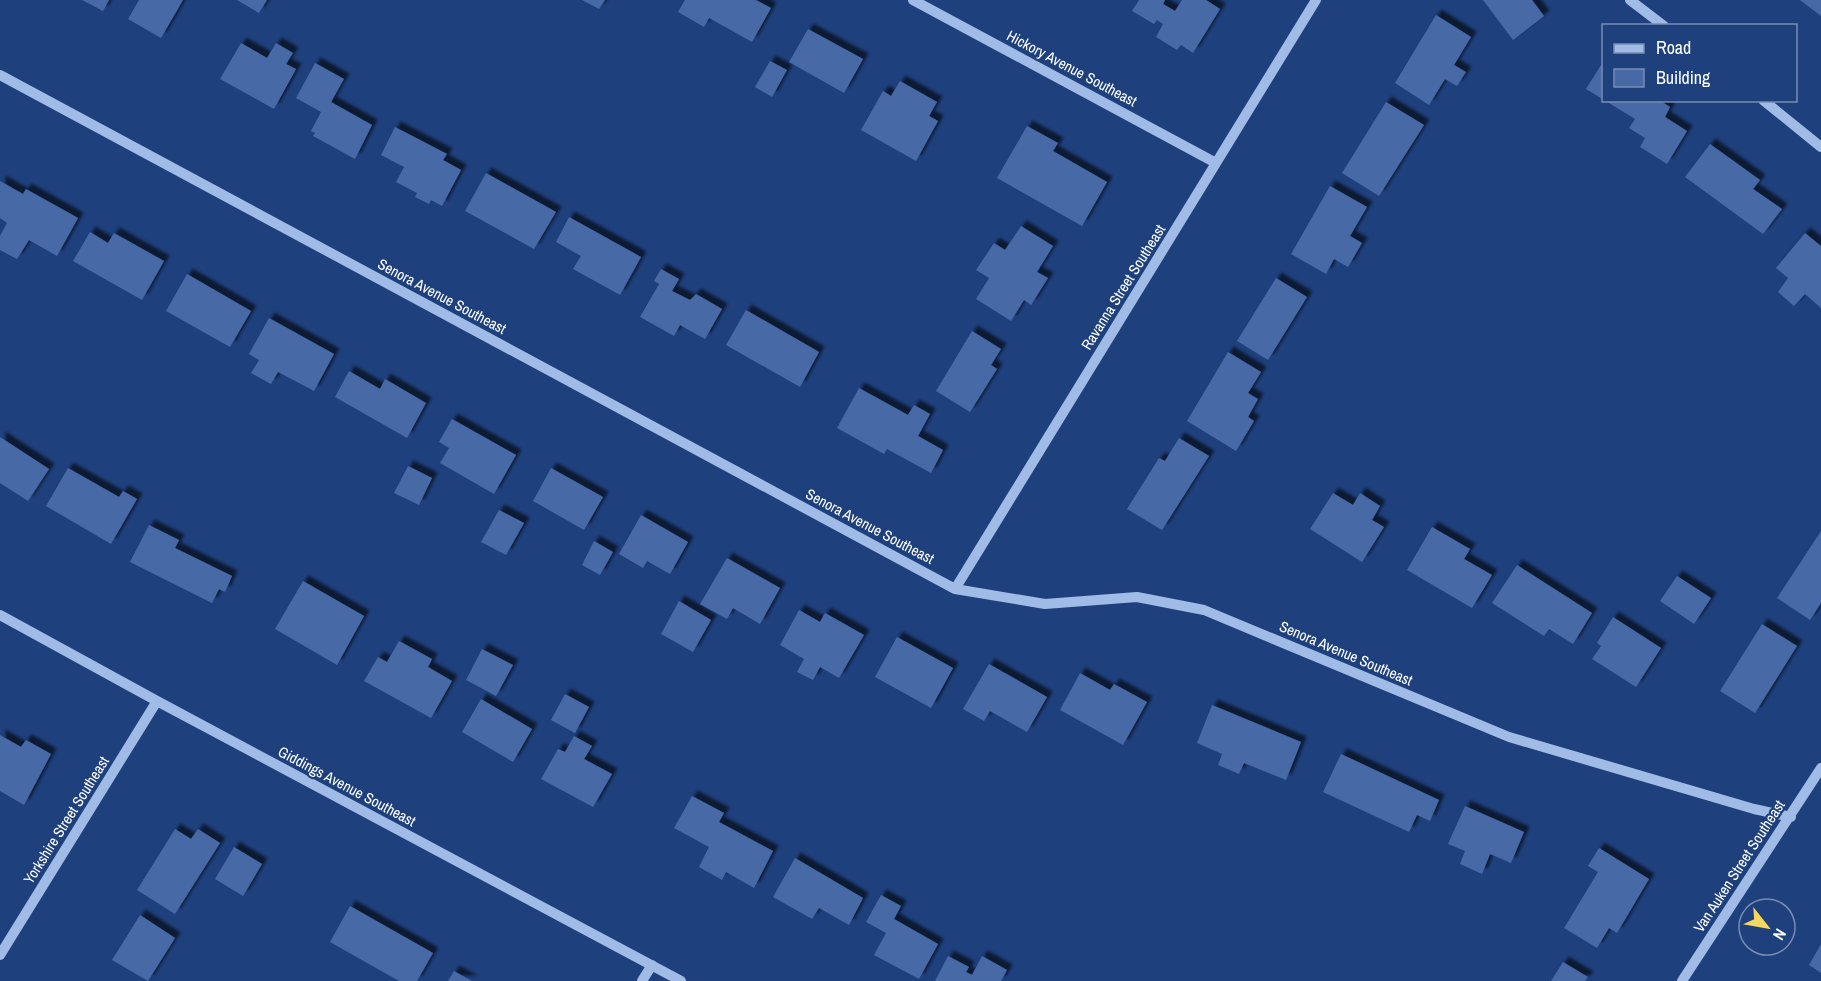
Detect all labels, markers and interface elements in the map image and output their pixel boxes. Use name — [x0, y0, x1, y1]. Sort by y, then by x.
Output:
legend — [1602, 24, 1797, 102]
street label: Hickory Avenue Southeast — [1003, 25, 1141, 112]
text: Road — [1656, 35, 1691, 60]
text: Building — [1656, 65, 1711, 90]
street label: Ravanna Street Southeast — [1076, 220, 1170, 354]
street label: Senora Avenue Southeast — [374, 253, 510, 339]
street label: Senora Avenue Southeast — [802, 483, 938, 569]
street label: Senora Avenue Southeast — [1276, 615, 1416, 691]
street label: Giddings Avenue Southeast — [275, 741, 420, 831]
street label: Yorkshire Street Southeast — [18, 752, 114, 888]
street label: Van Auken Street Southeast — [1688, 795, 1790, 936]
north arrow — [1737, 897, 1797, 957]
text: N — [1768, 925, 1792, 944]

